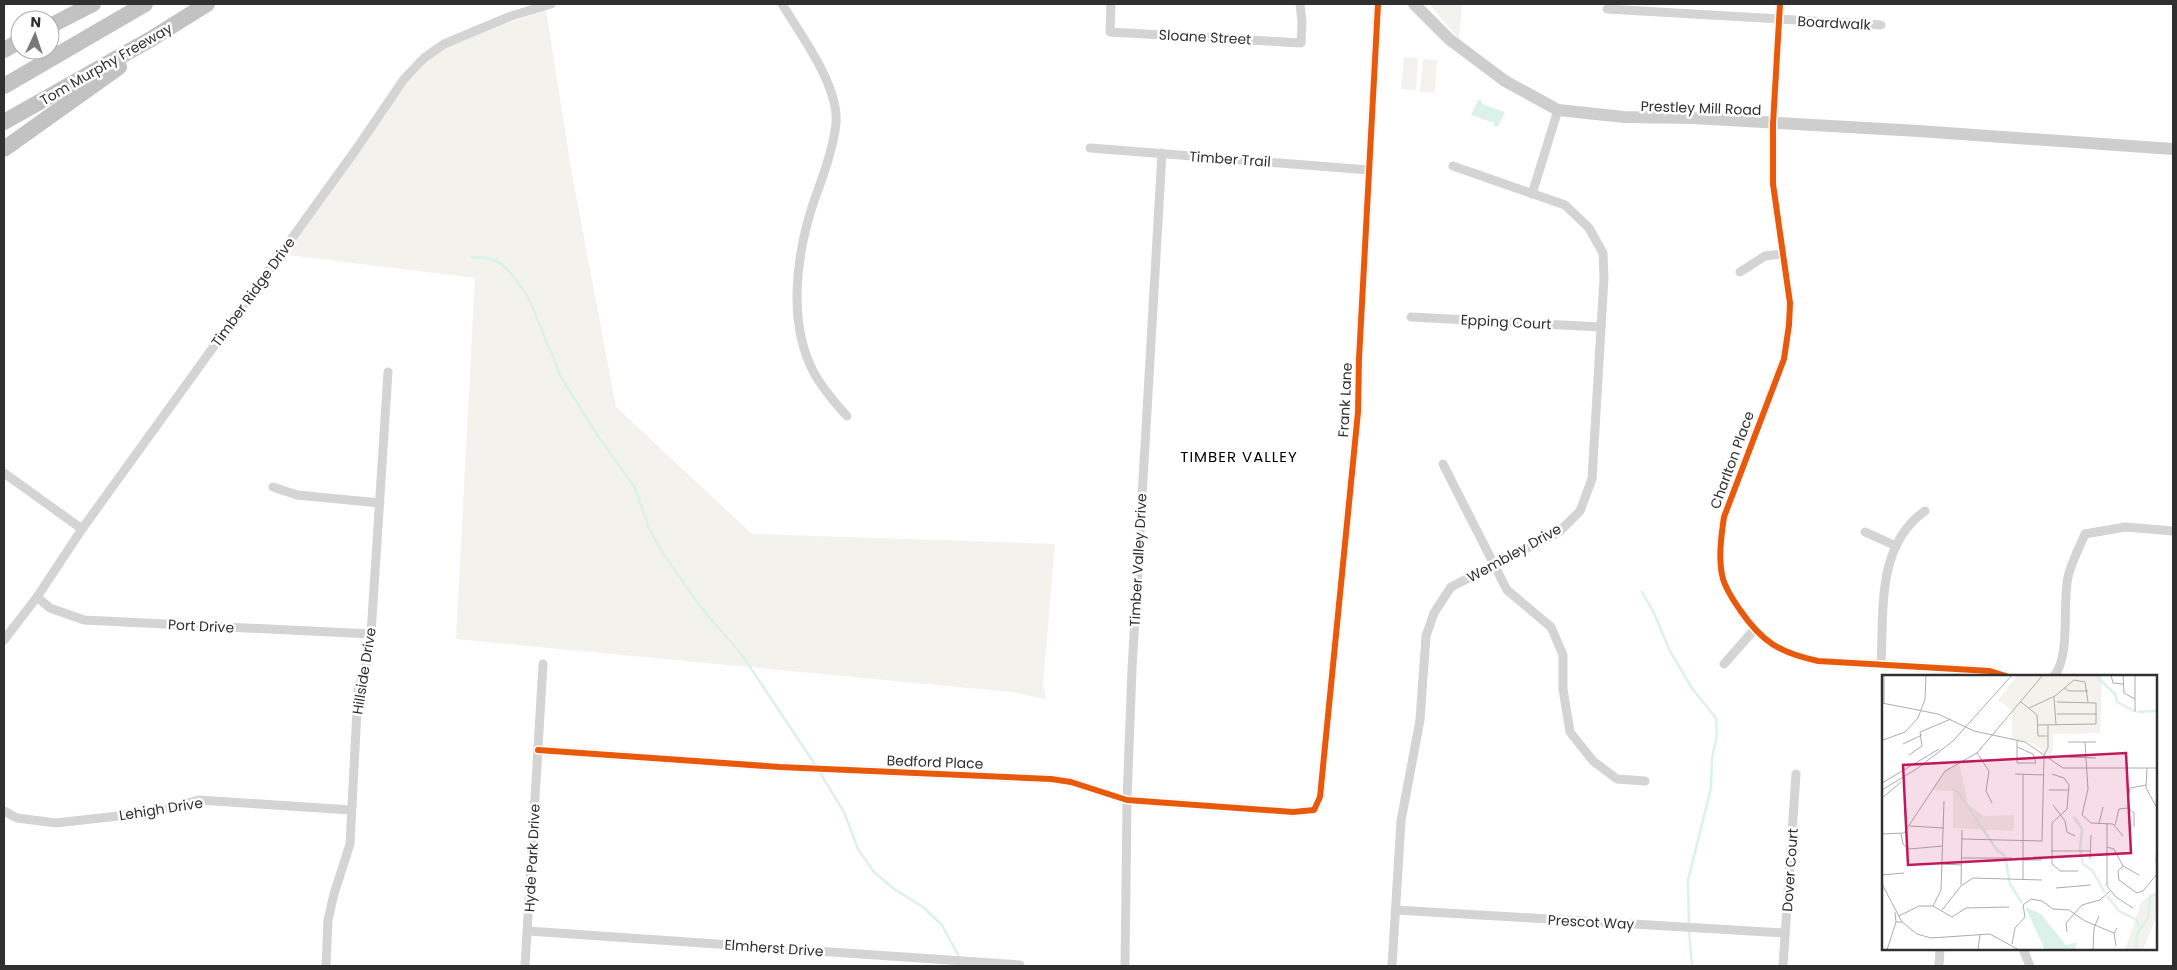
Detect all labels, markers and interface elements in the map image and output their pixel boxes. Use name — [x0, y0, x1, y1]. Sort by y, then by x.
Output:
north arrow — [10, 10, 60, 60]
street label: Boardwalk — [1797, 11, 1872, 35]
text: N — [30, 12, 41, 32]
street label: Tom Murphy Freeway — [36, 18, 176, 110]
street label: Sloane Street — [1158, 25, 1252, 49]
street label: Prestley Mill Road — [1640, 96, 1762, 120]
street label: Timber Trail — [1189, 146, 1271, 172]
street label: Timber Ridge Drive — [206, 233, 300, 351]
street label: Epping Court — [1460, 310, 1552, 334]
street label: Frank Lane — [1333, 362, 1357, 438]
street label: Charlton Place — [1705, 408, 1759, 512]
district label: TIMBER VALLEY — [1180, 446, 1298, 467]
street label: Timber Valley Drive — [1125, 492, 1152, 627]
street label: Wembley Drive — [1463, 519, 1565, 587]
street label: Port Drive — [167, 614, 235, 638]
street label: Hillside Drive — [347, 626, 381, 716]
inset map — [1882, 675, 2157, 950]
street label: Bedford Place — [886, 750, 984, 774]
street label: Lehigh Drive — [118, 792, 205, 825]
street label: Hyde Park Drive — [519, 803, 545, 913]
street label: Dover Court — [1777, 828, 1803, 912]
street label: Prescot Way — [1547, 910, 1635, 934]
street label: Elmherst Drive — [724, 935, 824, 961]

